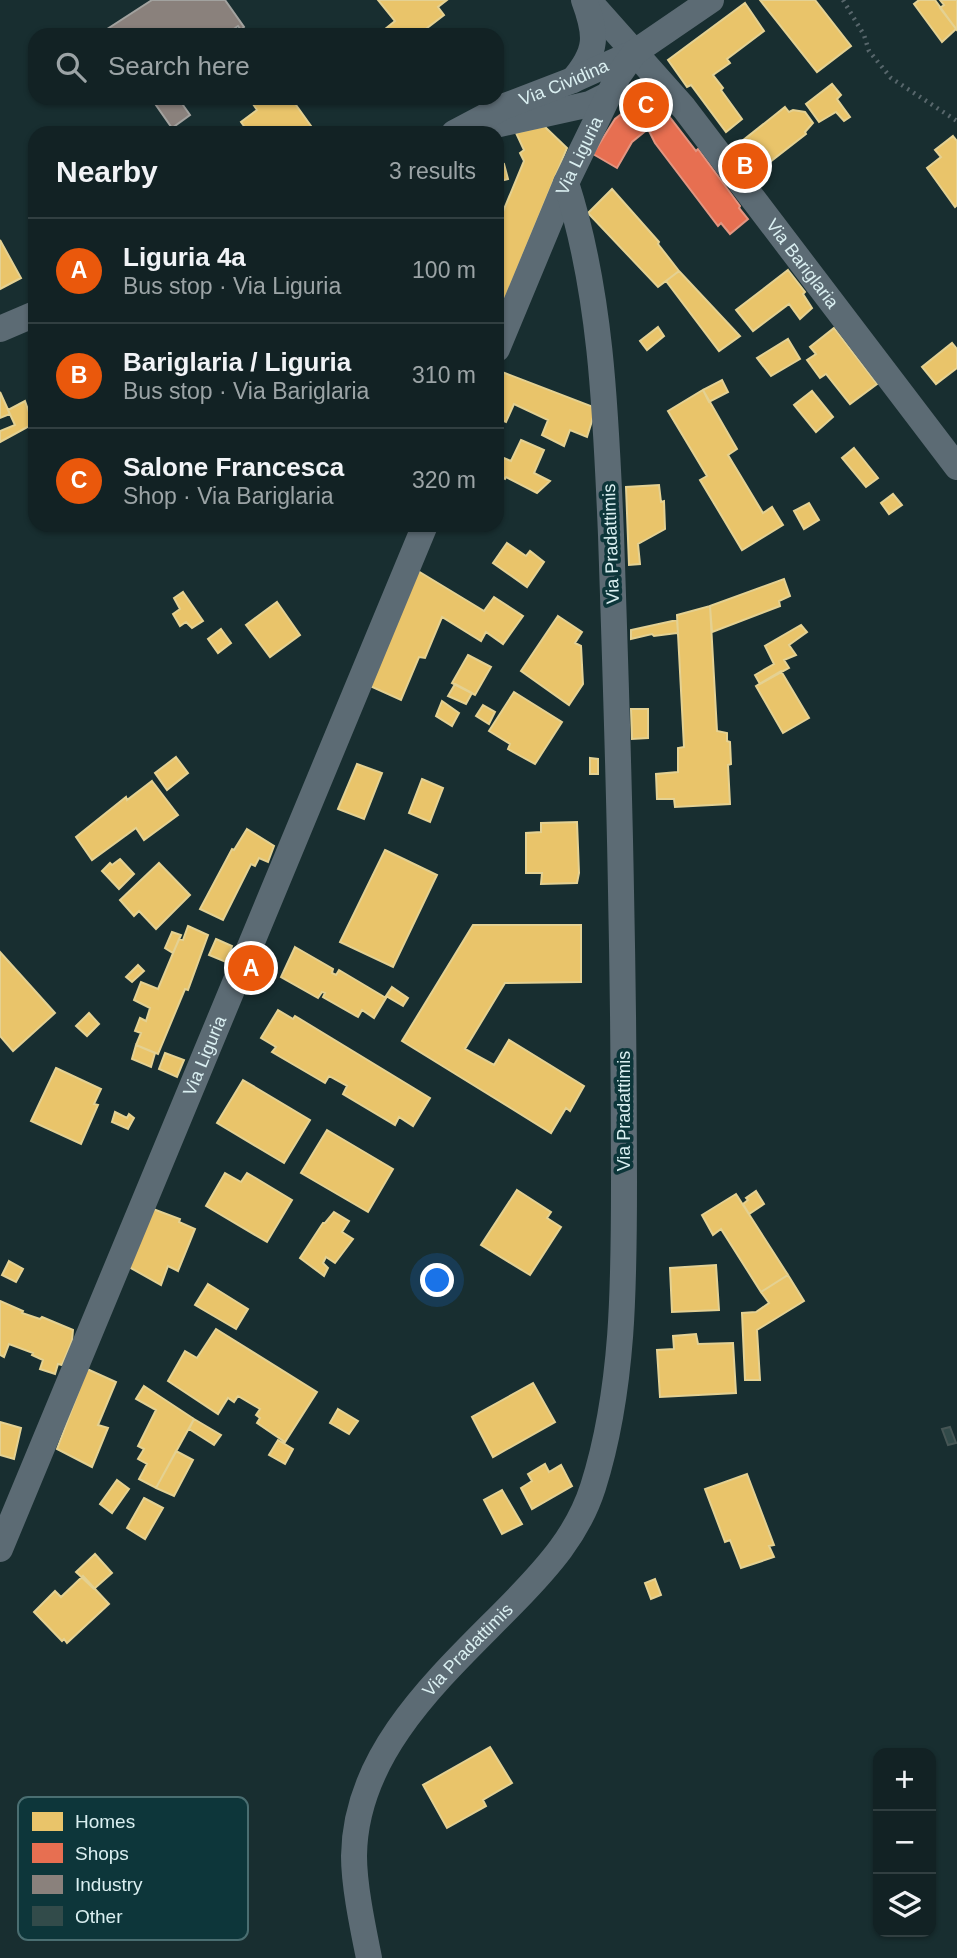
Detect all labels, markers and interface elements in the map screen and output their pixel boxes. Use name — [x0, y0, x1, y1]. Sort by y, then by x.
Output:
search box — [28, 28, 504, 105]
icon: search — [52, 48, 90, 86]
text: Search here — [108, 51, 250, 81]
street label: Via Cividina — [516, 55, 613, 110]
pin: C — [623, 79, 669, 131]
street label: Via Liguria — [552, 112, 607, 198]
pin: B — [722, 140, 768, 192]
text: Nearby — [56, 155, 158, 188]
text: 3 results — [389, 158, 476, 184]
street label: Via Bariglaria — [762, 215, 843, 313]
text: Liguria 4a — [123, 242, 246, 272]
text: A — [71, 257, 87, 283]
text: 100 m — [412, 257, 476, 283]
text: Bus stop · Via Liguria — [123, 273, 341, 299]
text: Bariglaria / Liguria — [123, 347, 351, 377]
text: B — [71, 362, 87, 388]
text: 310 m — [412, 362, 476, 388]
text: Bus stop · Via Bariglaria — [123, 378, 369, 404]
text: Salone Francesca — [123, 452, 344, 482]
text: C — [71, 467, 87, 493]
text: 320 m — [412, 467, 476, 493]
text: Shop · Via Bariglaria — [123, 483, 334, 509]
street label: Via Pradattimis — [599, 483, 623, 605]
pin: A — [228, 942, 274, 994]
street label: Via Liguria — [179, 1012, 231, 1099]
street label: Via Pradattimis — [614, 1051, 634, 1171]
your location — [420, 1263, 454, 1297]
street label: Via Pradattimis — [419, 1599, 517, 1700]
map controls — [873, 1748, 936, 1937]
button: + — [873, 1748, 936, 1811]
legend — [18, 1797, 248, 1940]
text: Homes — [75, 1811, 135, 1832]
button: − — [873, 1811, 936, 1874]
text: Shops — [75, 1843, 129, 1864]
text: Industry — [75, 1874, 143, 1895]
button: layers — [873, 1874, 936, 1937]
text: Other — [75, 1906, 123, 1927]

